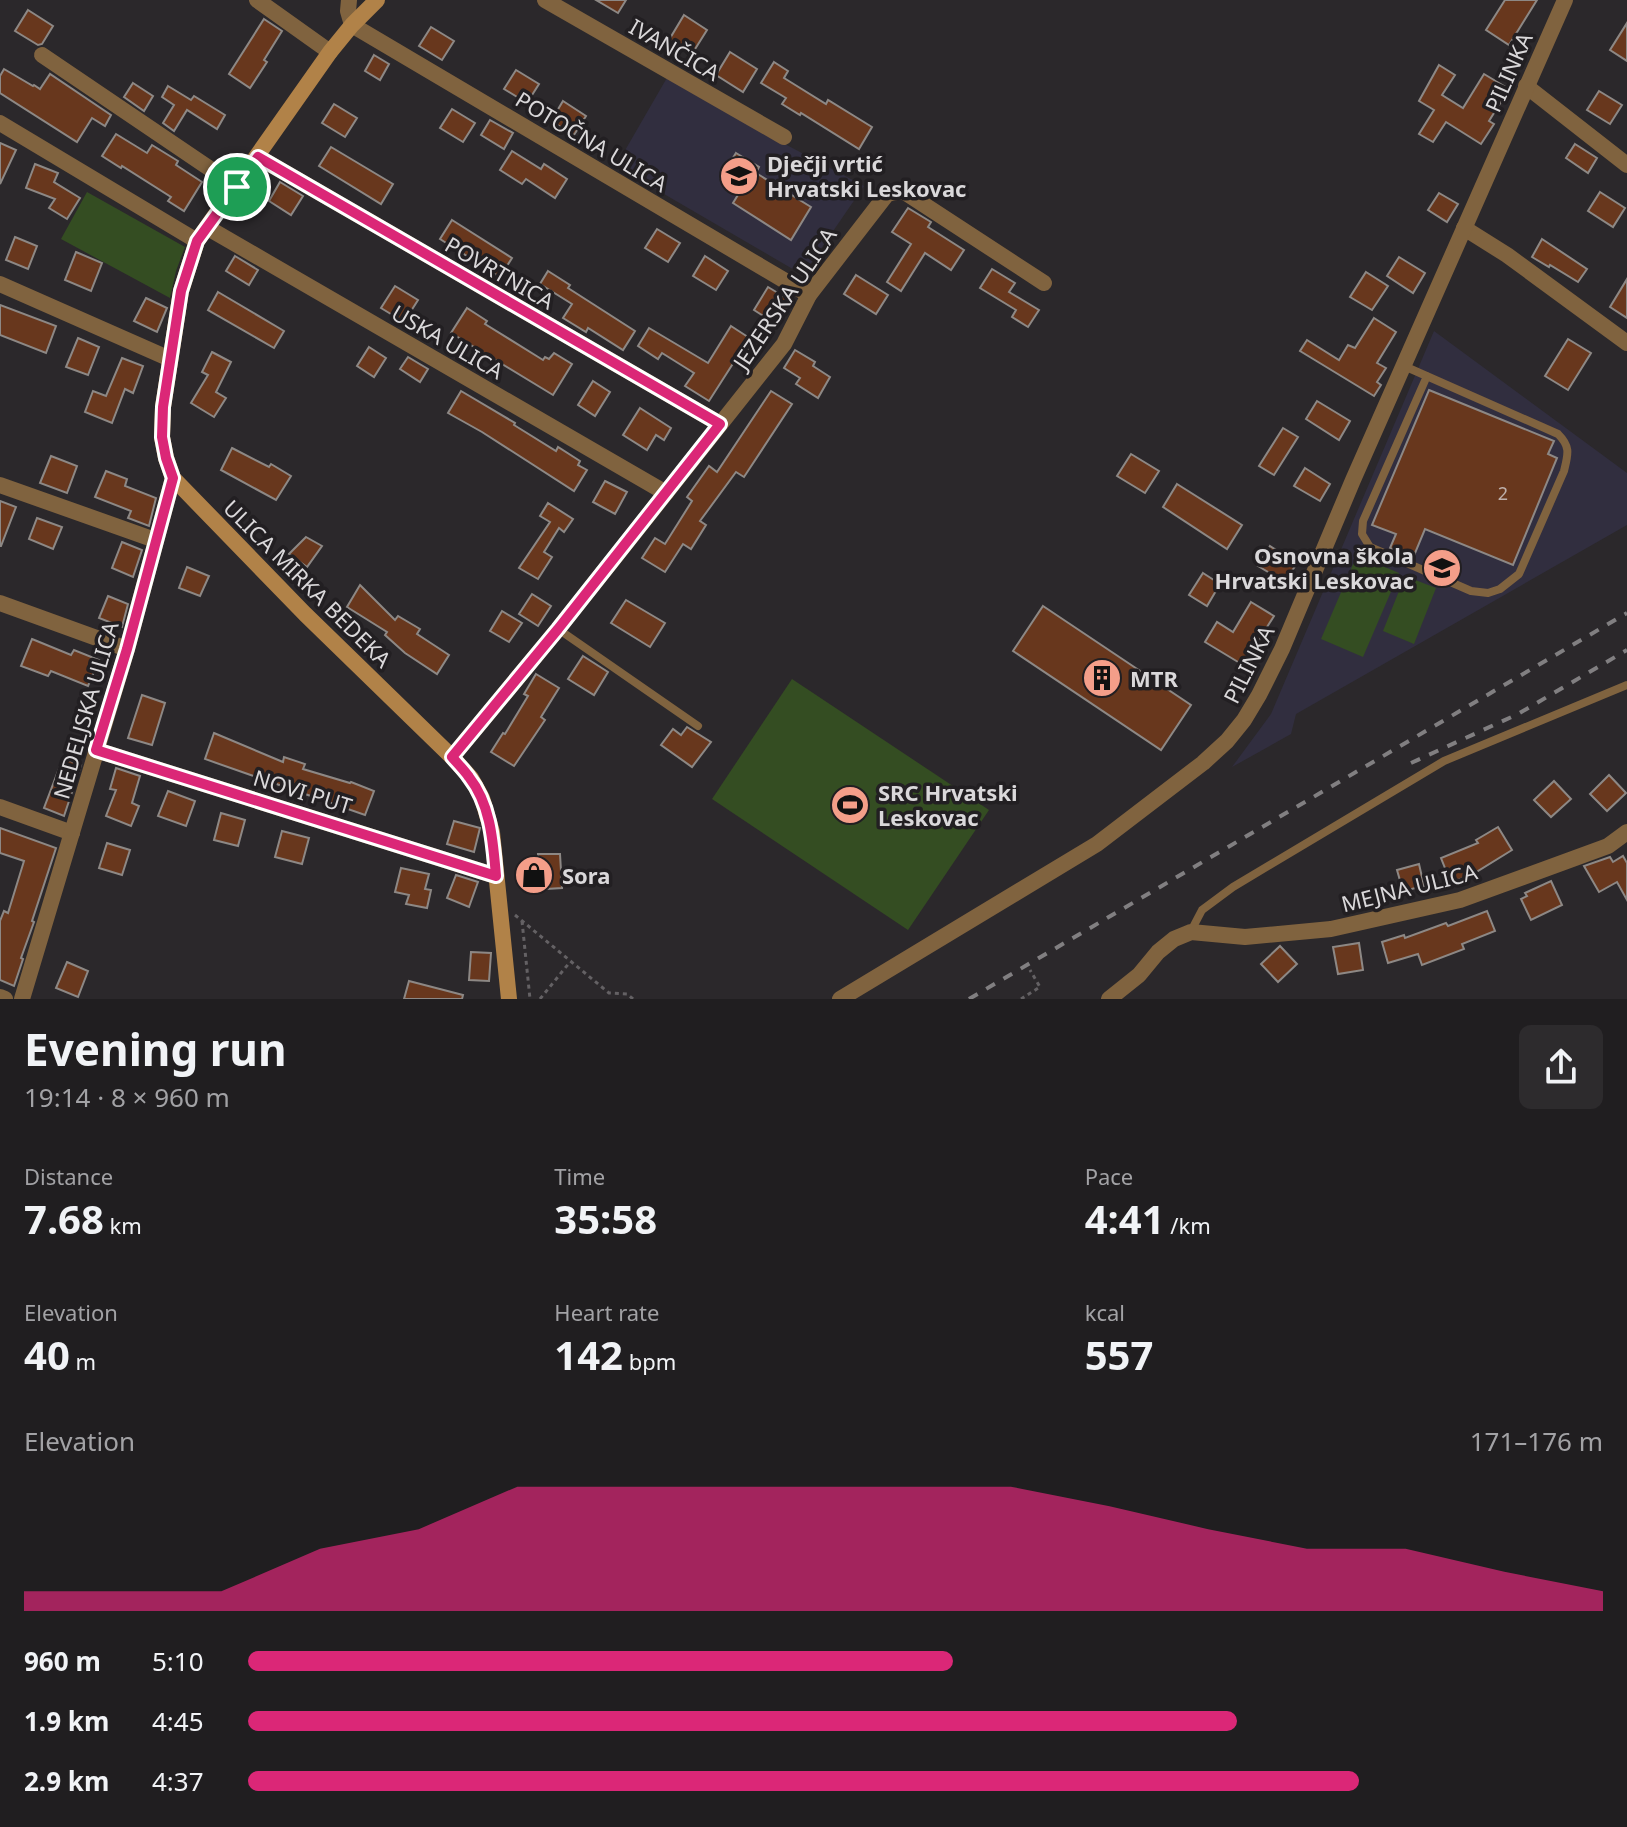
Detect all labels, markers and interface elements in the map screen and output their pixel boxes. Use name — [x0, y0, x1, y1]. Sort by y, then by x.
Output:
street label: IVANČICA — [624, 11, 727, 87]
street label: PILINKA — [1477, 27, 1539, 117]
street label: POTOČNA ULICA — [510, 84, 674, 199]
place label: Dječji vrtić Hrvatski Leskovac — [767, 148, 966, 203]
pin — [203, 153, 271, 221]
school or university icon: Dječji vrtić Hrvatski Leskovac — [718, 155, 760, 197]
icon: arrive — [215, 165, 259, 209]
street label: JEZERSKA ULICA — [724, 220, 843, 377]
street label: POVRTNICA — [440, 229, 561, 316]
street label: USKA ULICA — [387, 297, 510, 386]
house number: 2 — [1498, 481, 1508, 505]
street label: ULICA MIRKA BEDEKA — [218, 493, 399, 674]
place label: Osnovna škola Hrvatski Leskovac — [1215, 540, 1414, 595]
school or university icon: Osnovna škola Hrvatski Leskovac — [1421, 547, 1463, 589]
street label: NEDELJSKA ULICA — [45, 617, 125, 802]
street label: PILINKA — [1216, 619, 1281, 708]
building icon: MTR — [1081, 657, 1123, 699]
place label: MTR — [1130, 663, 1178, 693]
street label: NOVI PUT — [250, 762, 356, 820]
place label: SRC Hrvatski Leskovac — [878, 777, 1018, 832]
sports icon: SRC Hrvatski Leskovac — [829, 784, 871, 826]
shop icon: Sora — [513, 854, 555, 896]
street label: MEJNA ULICA — [1338, 855, 1481, 918]
place label: Sora — [562, 860, 610, 890]
text: Evening run — [24, 1019, 287, 1079]
button: share — [1519, 1025, 1603, 1109]
text: 19:14 · 8 × 960 m — [24, 1079, 230, 1115]
text: Distance — [24, 1161, 113, 1191]
text: Time — [554, 1161, 605, 1191]
text: Pace — [1085, 1161, 1133, 1191]
text: 7.68 — [24, 1191, 104, 1246]
text: 35:58 — [554, 1191, 657, 1246]
text: 4:41 — [1085, 1191, 1165, 1246]
text: km — [104, 1210, 142, 1240]
text: /km — [1165, 1210, 1211, 1240]
text: Elevation — [24, 1297, 118, 1327]
text: Heart rate — [554, 1297, 659, 1327]
text: kcal — [1085, 1297, 1125, 1327]
text: 40 — [24, 1327, 70, 1382]
text: 142 — [554, 1327, 623, 1382]
text: 557 — [1085, 1327, 1153, 1382]
text: m — [70, 1346, 96, 1376]
text: bpm — [623, 1346, 676, 1376]
text: Elevation — [24, 1423, 135, 1459]
text: 171–176 m — [1470, 1423, 1603, 1459]
text: 960 m — [24, 1643, 101, 1679]
text: 5:10 — [152, 1643, 204, 1679]
text: 1.9 km — [24, 1703, 109, 1739]
text: 4:45 — [152, 1703, 204, 1739]
text: 2.9 km — [24, 1763, 109, 1799]
text: 4:37 — [152, 1763, 204, 1799]

